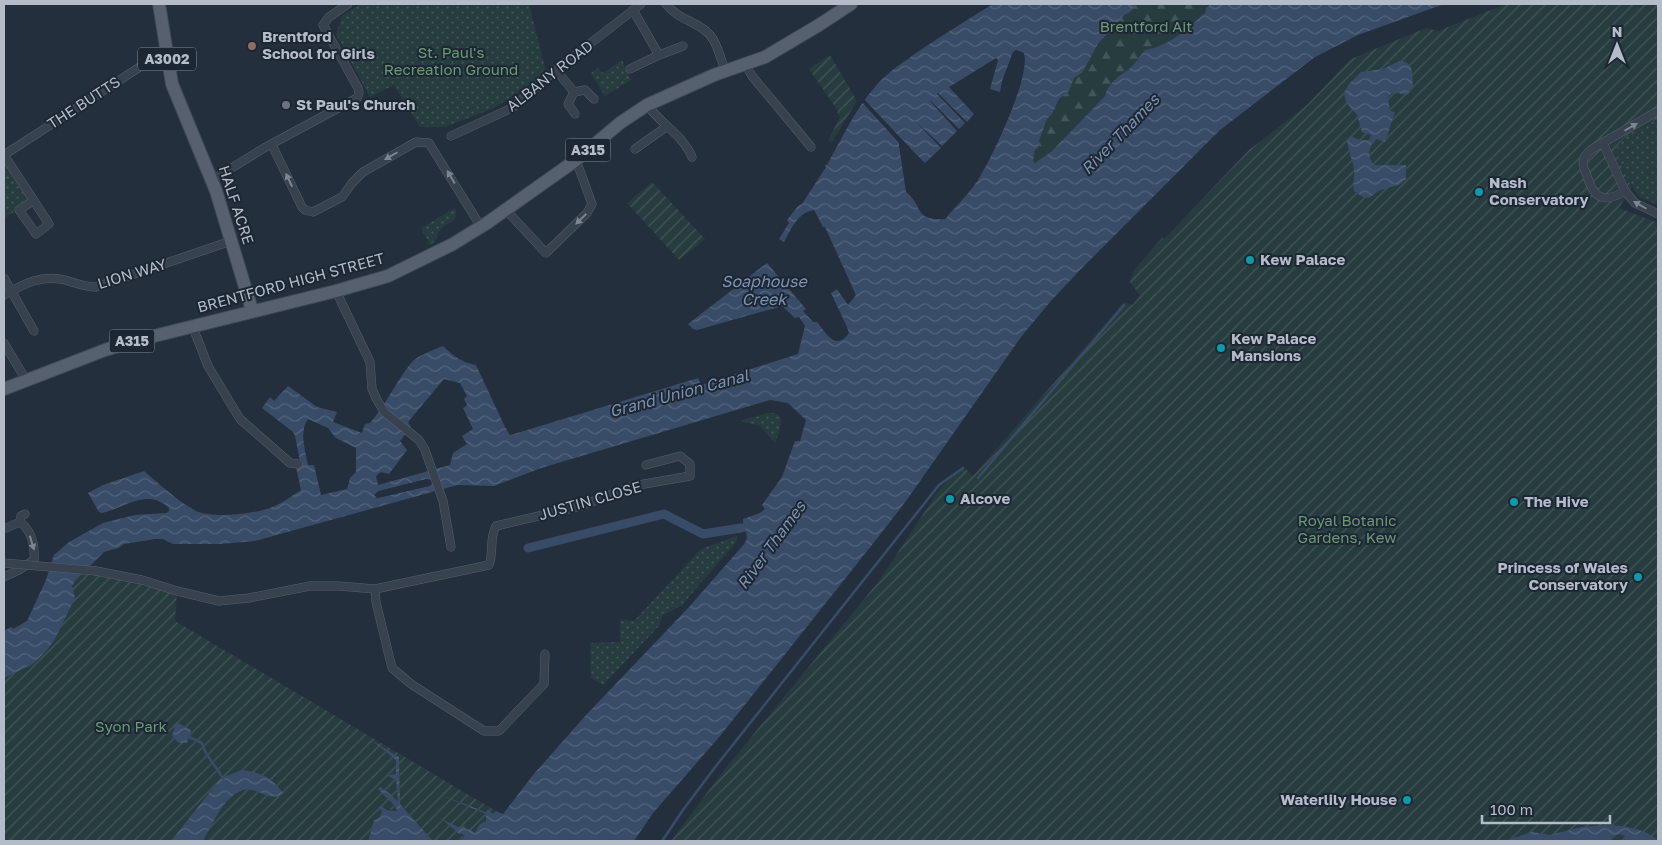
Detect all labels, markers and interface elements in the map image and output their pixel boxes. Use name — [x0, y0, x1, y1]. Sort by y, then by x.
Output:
park label: Brentford Ait — [1100, 17, 1192, 35]
north arrow — [1592, 20, 1642, 70]
text: N — [1612, 23, 1622, 40]
place label: Brentford School for Girls — [262, 27, 375, 62]
street label: ALBANY ROAD — [503, 36, 596, 115]
marker: Brentford School for Girls — [246, 40, 258, 52]
park label: St. Paul's Recreation Ground — [384, 43, 518, 78]
road number: A3002 — [138, 48, 196, 70]
street label: THE BUTTS — [44, 72, 123, 132]
water label: River Thames — [1077, 89, 1164, 178]
place label: St Paul's Church — [296, 95, 415, 113]
marker: St Paul's Church — [280, 99, 292, 111]
one-way arrow — [1623, 123, 1638, 131]
road number: A315 — [566, 138, 610, 162]
one-way arrow — [384, 152, 397, 161]
street label: HALF ACRE — [216, 163, 258, 246]
one-way arrow — [446, 170, 455, 183]
one-way arrow — [285, 173, 293, 187]
place label: Nash Conservatory — [1489, 173, 1589, 208]
marker: Nash Conservatory — [1473, 186, 1485, 198]
one-way arrow — [1633, 200, 1646, 209]
one-way arrow — [576, 213, 588, 225]
street label: BRENTFORD HIGH STREET — [195, 248, 386, 316]
place label: Kew Palace — [1260, 250, 1345, 268]
street label: LION WAY — [95, 254, 169, 292]
marker: Kew Palace — [1244, 254, 1256, 266]
water label: Soaphouse Creek — [721, 271, 809, 309]
place label: Kew Palace Mansions — [1231, 329, 1316, 364]
road number: A315 — [110, 330, 154, 352]
marker: Kew Palace Mansions — [1215, 342, 1227, 354]
water label: Grand Union Canal — [607, 365, 752, 421]
street label: JUSTIN CLOSE — [536, 477, 643, 523]
place label: Alcove — [960, 489, 1010, 507]
place label: The Hive — [1524, 492, 1589, 510]
marker: Alcove — [944, 493, 956, 505]
water label: River Thames — [732, 496, 811, 593]
marker: The Hive — [1508, 496, 1520, 508]
park label: Royal Botanic Gardens, Kew — [1298, 511, 1396, 546]
one-way arrow — [29, 536, 37, 551]
place label: Princess of Wales Conservatory — [1498, 558, 1628, 593]
marker: Princess of Wales Conservatory — [1632, 571, 1644, 583]
park label: Syon Park — [95, 717, 168, 735]
place label: Waterlily House — [1280, 790, 1397, 808]
scale bar — [1482, 792, 1610, 824]
marker: Waterlily House — [1401, 794, 1413, 806]
text: 100 m — [1490, 800, 1533, 818]

